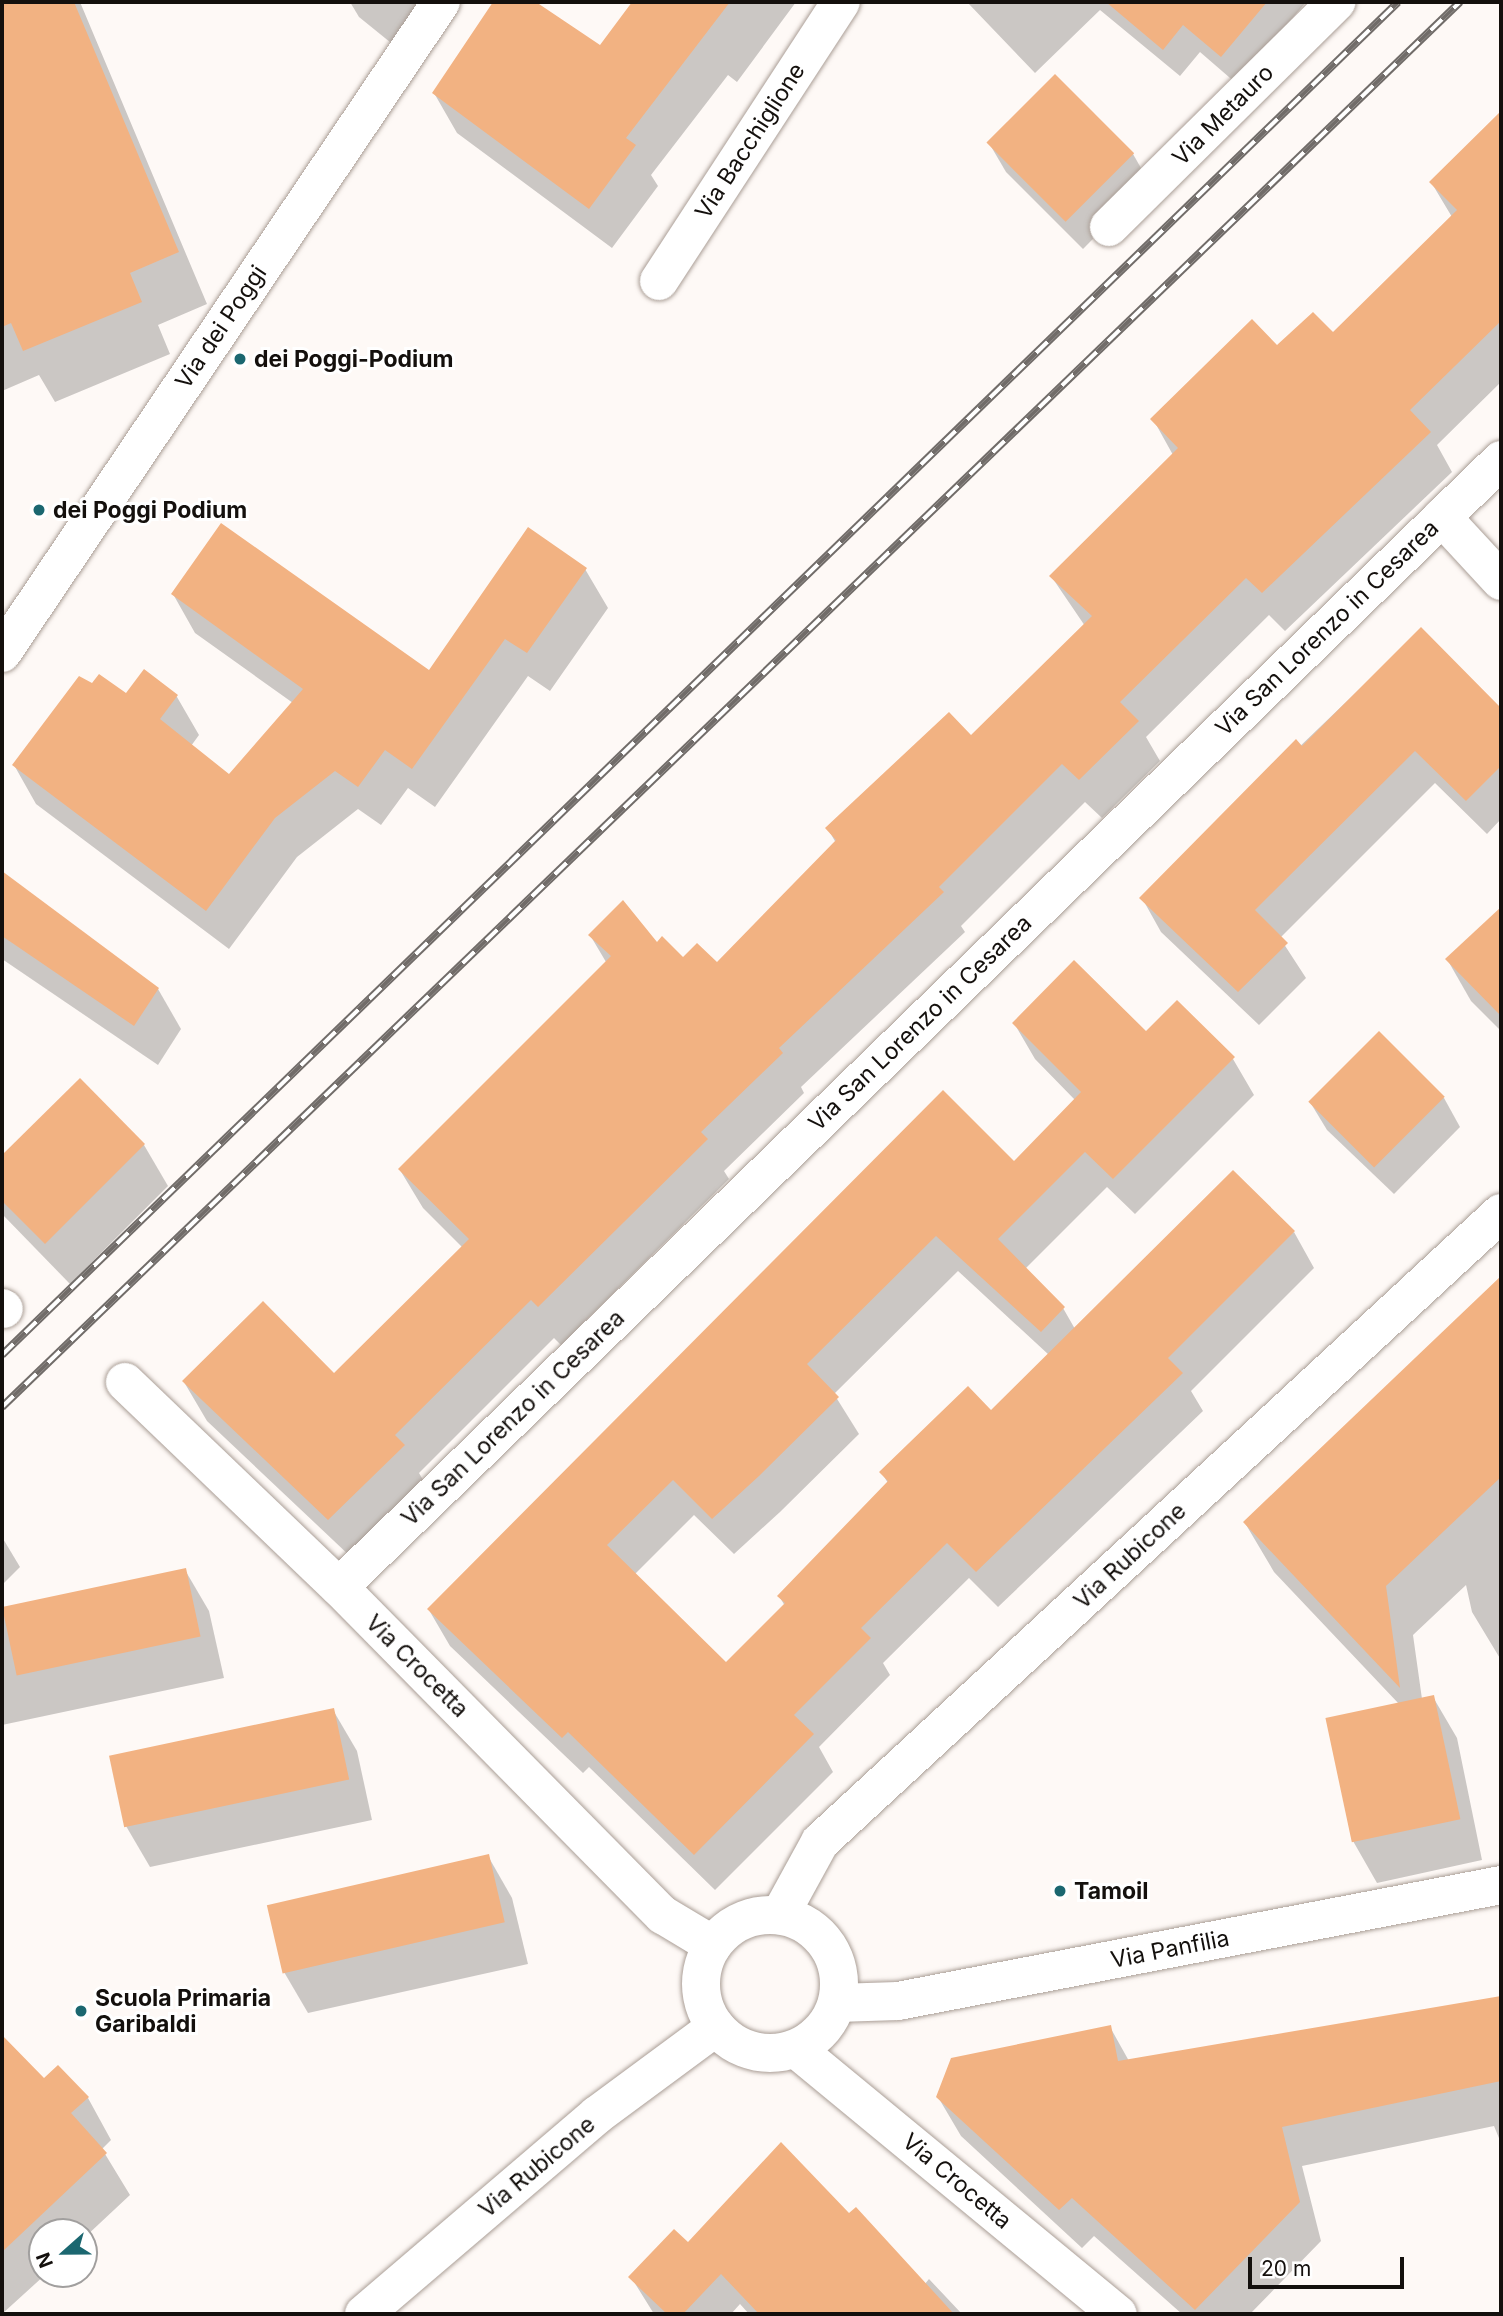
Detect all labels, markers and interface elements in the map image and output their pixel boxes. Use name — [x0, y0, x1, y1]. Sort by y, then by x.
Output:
street label: Via Bacchiglione — [689, 58, 811, 224]
street label: Via Metauro — [1167, 59, 1279, 171]
street label: Via dei Poggi — [170, 260, 272, 394]
place label: dei Poggi-Podium — [254, 345, 454, 373]
marker: dei Poggi-Podium — [232, 351, 248, 367]
place label: dei Poggi Podium — [53, 496, 247, 524]
marker: dei Poggi Podium — [31, 502, 47, 518]
street label: Via San Lorenzo in Cesarea — [1210, 514, 1444, 742]
street label: Via San Lorenzo in Cesarea — [803, 909, 1037, 1137]
street label: Via San Lorenzo in Cesarea — [396, 1304, 630, 1532]
street label: Via Rubicone — [1068, 1497, 1192, 1615]
street label: Via Crocetta — [360, 1609, 474, 1723]
place label: Tamoil — [1074, 1877, 1149, 1905]
marker: Tamoil — [1052, 1883, 1068, 1899]
street label: Via Panfilia — [1108, 1924, 1232, 1974]
place label: Scuola Primaria Garibaldi — [95, 1984, 271, 2038]
marker: Scuola Primaria Garibaldi — [73, 2003, 89, 2019]
street label: Via Rubicone — [473, 2111, 601, 2223]
street label: Via Crocetta — [897, 2127, 1017, 2235]
north arrow — [28, 2218, 98, 2288]
scale bar — [1251, 2242, 1407, 2286]
text: N — [31, 2249, 58, 2271]
text: 20 m — [1261, 2256, 1311, 2281]

